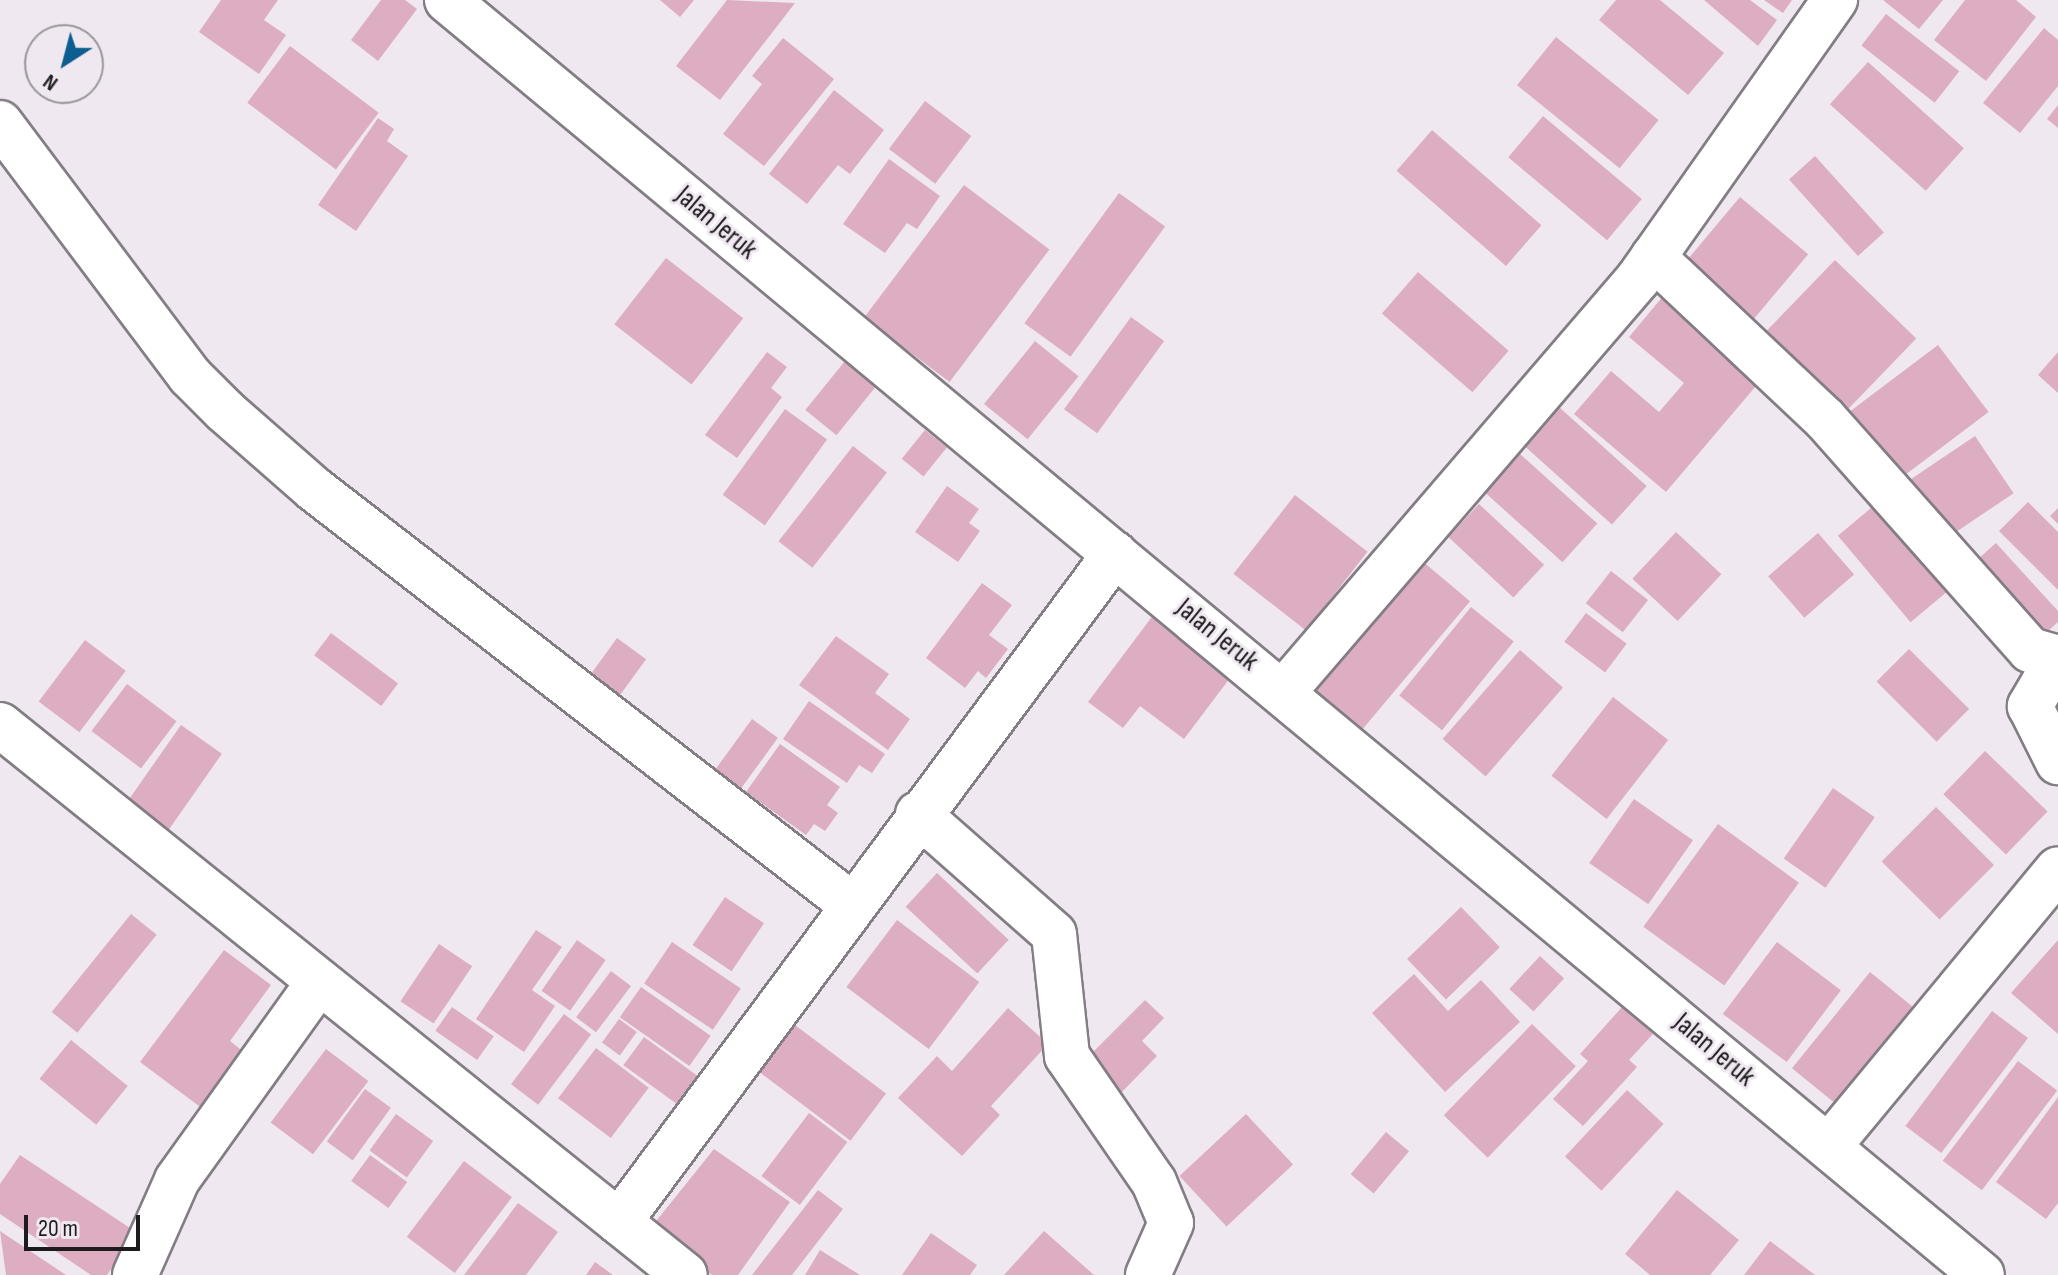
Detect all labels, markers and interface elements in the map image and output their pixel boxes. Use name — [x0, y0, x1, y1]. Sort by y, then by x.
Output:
north arrow — [24, 24, 104, 104]
text: N — [38, 68, 63, 97]
street label: Jalan Jeruk — [668, 179, 764, 267]
street label: Jalan Jeruk — [1169, 592, 1265, 678]
street label: Jalan Jeruk — [1666, 1006, 1762, 1094]
scale bar — [28, 1199, 144, 1249]
text: 20 m — [38, 1214, 78, 1243]

